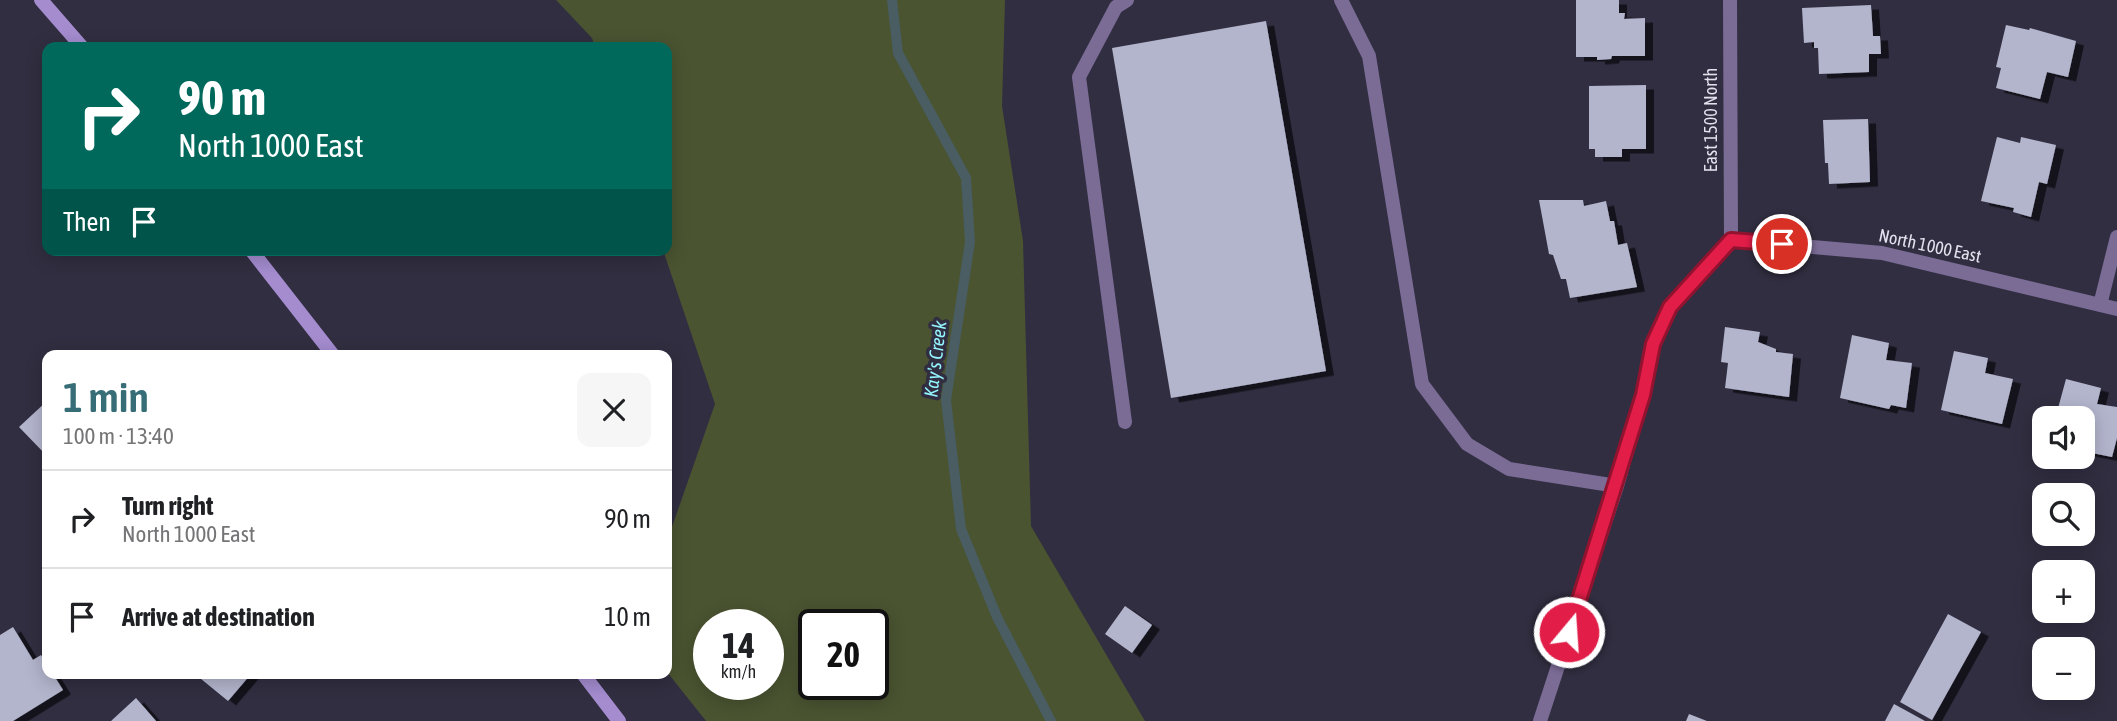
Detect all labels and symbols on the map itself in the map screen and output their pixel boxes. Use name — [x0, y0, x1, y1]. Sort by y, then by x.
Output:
street label: East 1500 North — [1700, 68, 1721, 172]
pin — [1752, 214, 1812, 274]
street label: North 1000 East — [1877, 224, 1983, 267]
water label: Kay's Creek — [919, 319, 951, 398]
position arrow — [1532, 595, 1606, 669]
speed limit sign: 20 — [798, 609, 889, 700]

